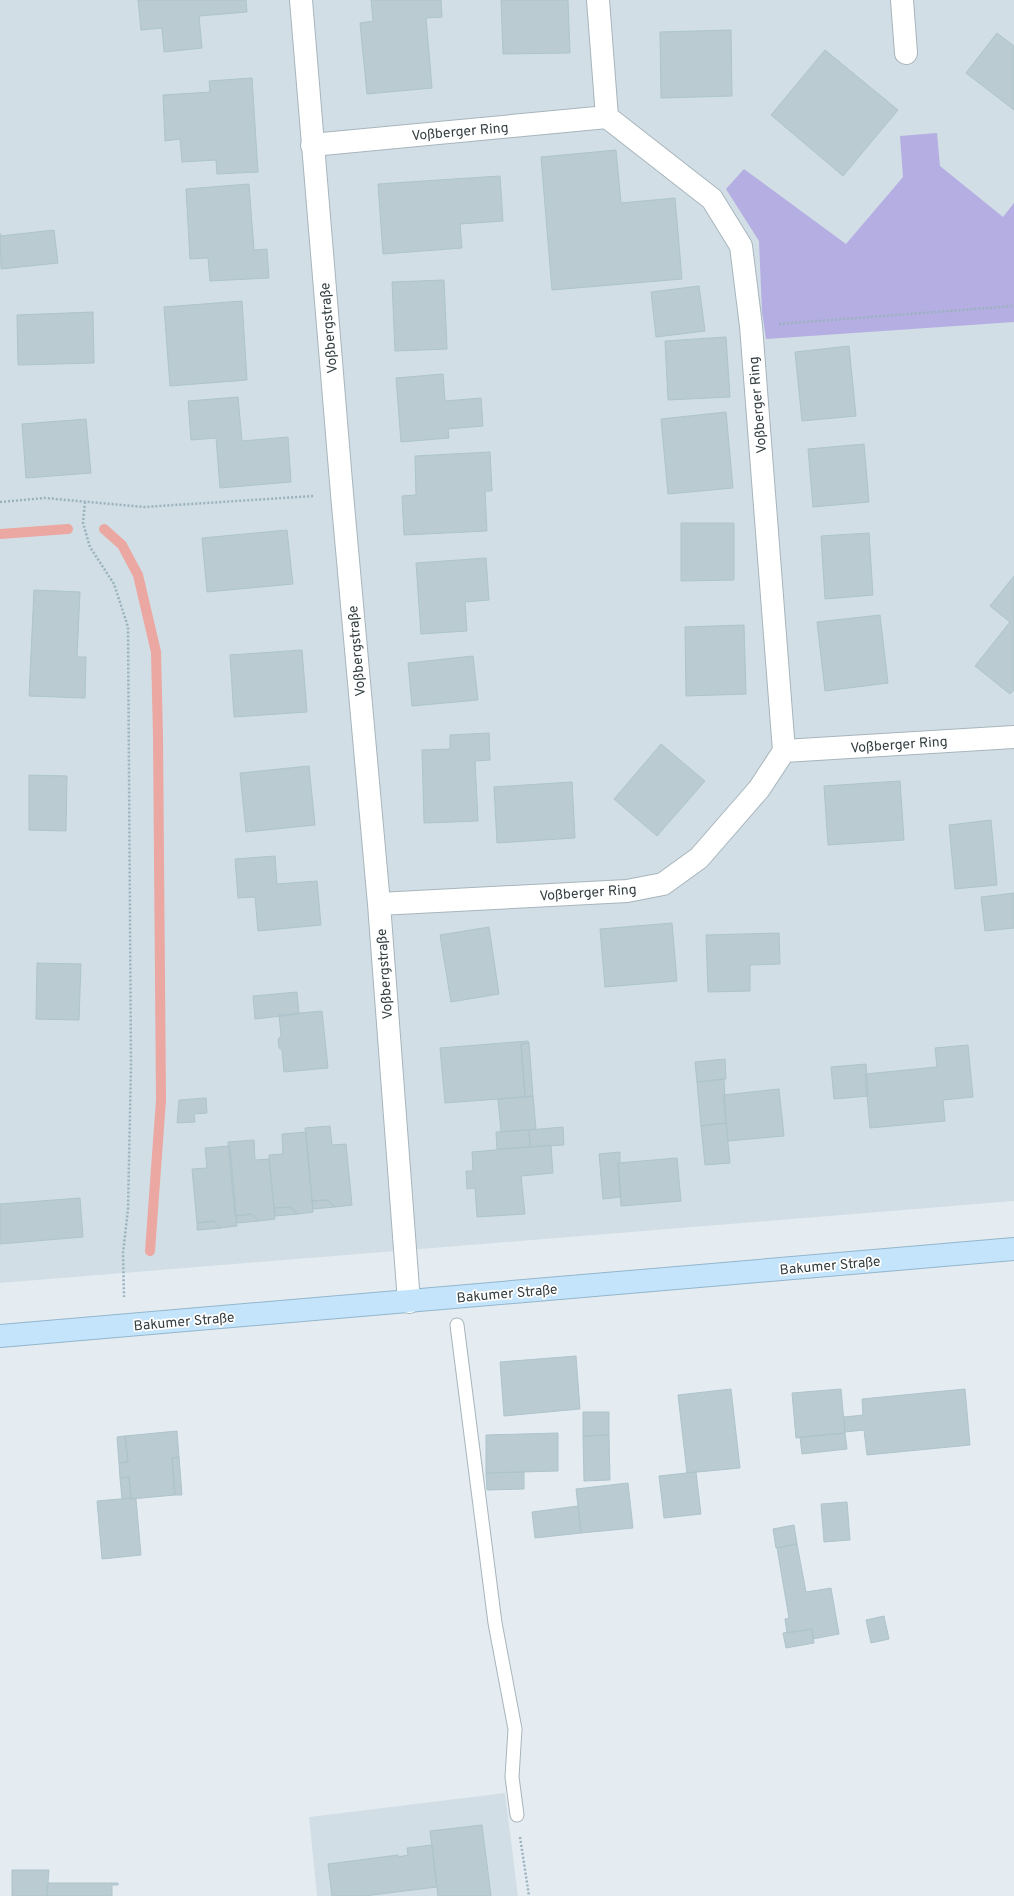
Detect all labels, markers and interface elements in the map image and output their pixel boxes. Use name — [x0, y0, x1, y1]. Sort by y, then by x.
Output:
street label: Voßberger Ring — [411, 120, 509, 145]
street label: Voßbergstraße — [317, 282, 342, 374]
street label: Voßberger Ring — [746, 356, 771, 454]
street label: Voßbergstraße — [345, 605, 370, 697]
street label: Voßberger Ring — [850, 734, 948, 757]
street label: Voßberger Ring — [539, 882, 637, 905]
street label: Voßbergstraße — [374, 928, 397, 1020]
street label: Bakumer Straße — [779, 1254, 881, 1279]
street label: Bakumer Straße — [456, 1282, 558, 1307]
street label: Bakumer Straße — [133, 1310, 235, 1335]

